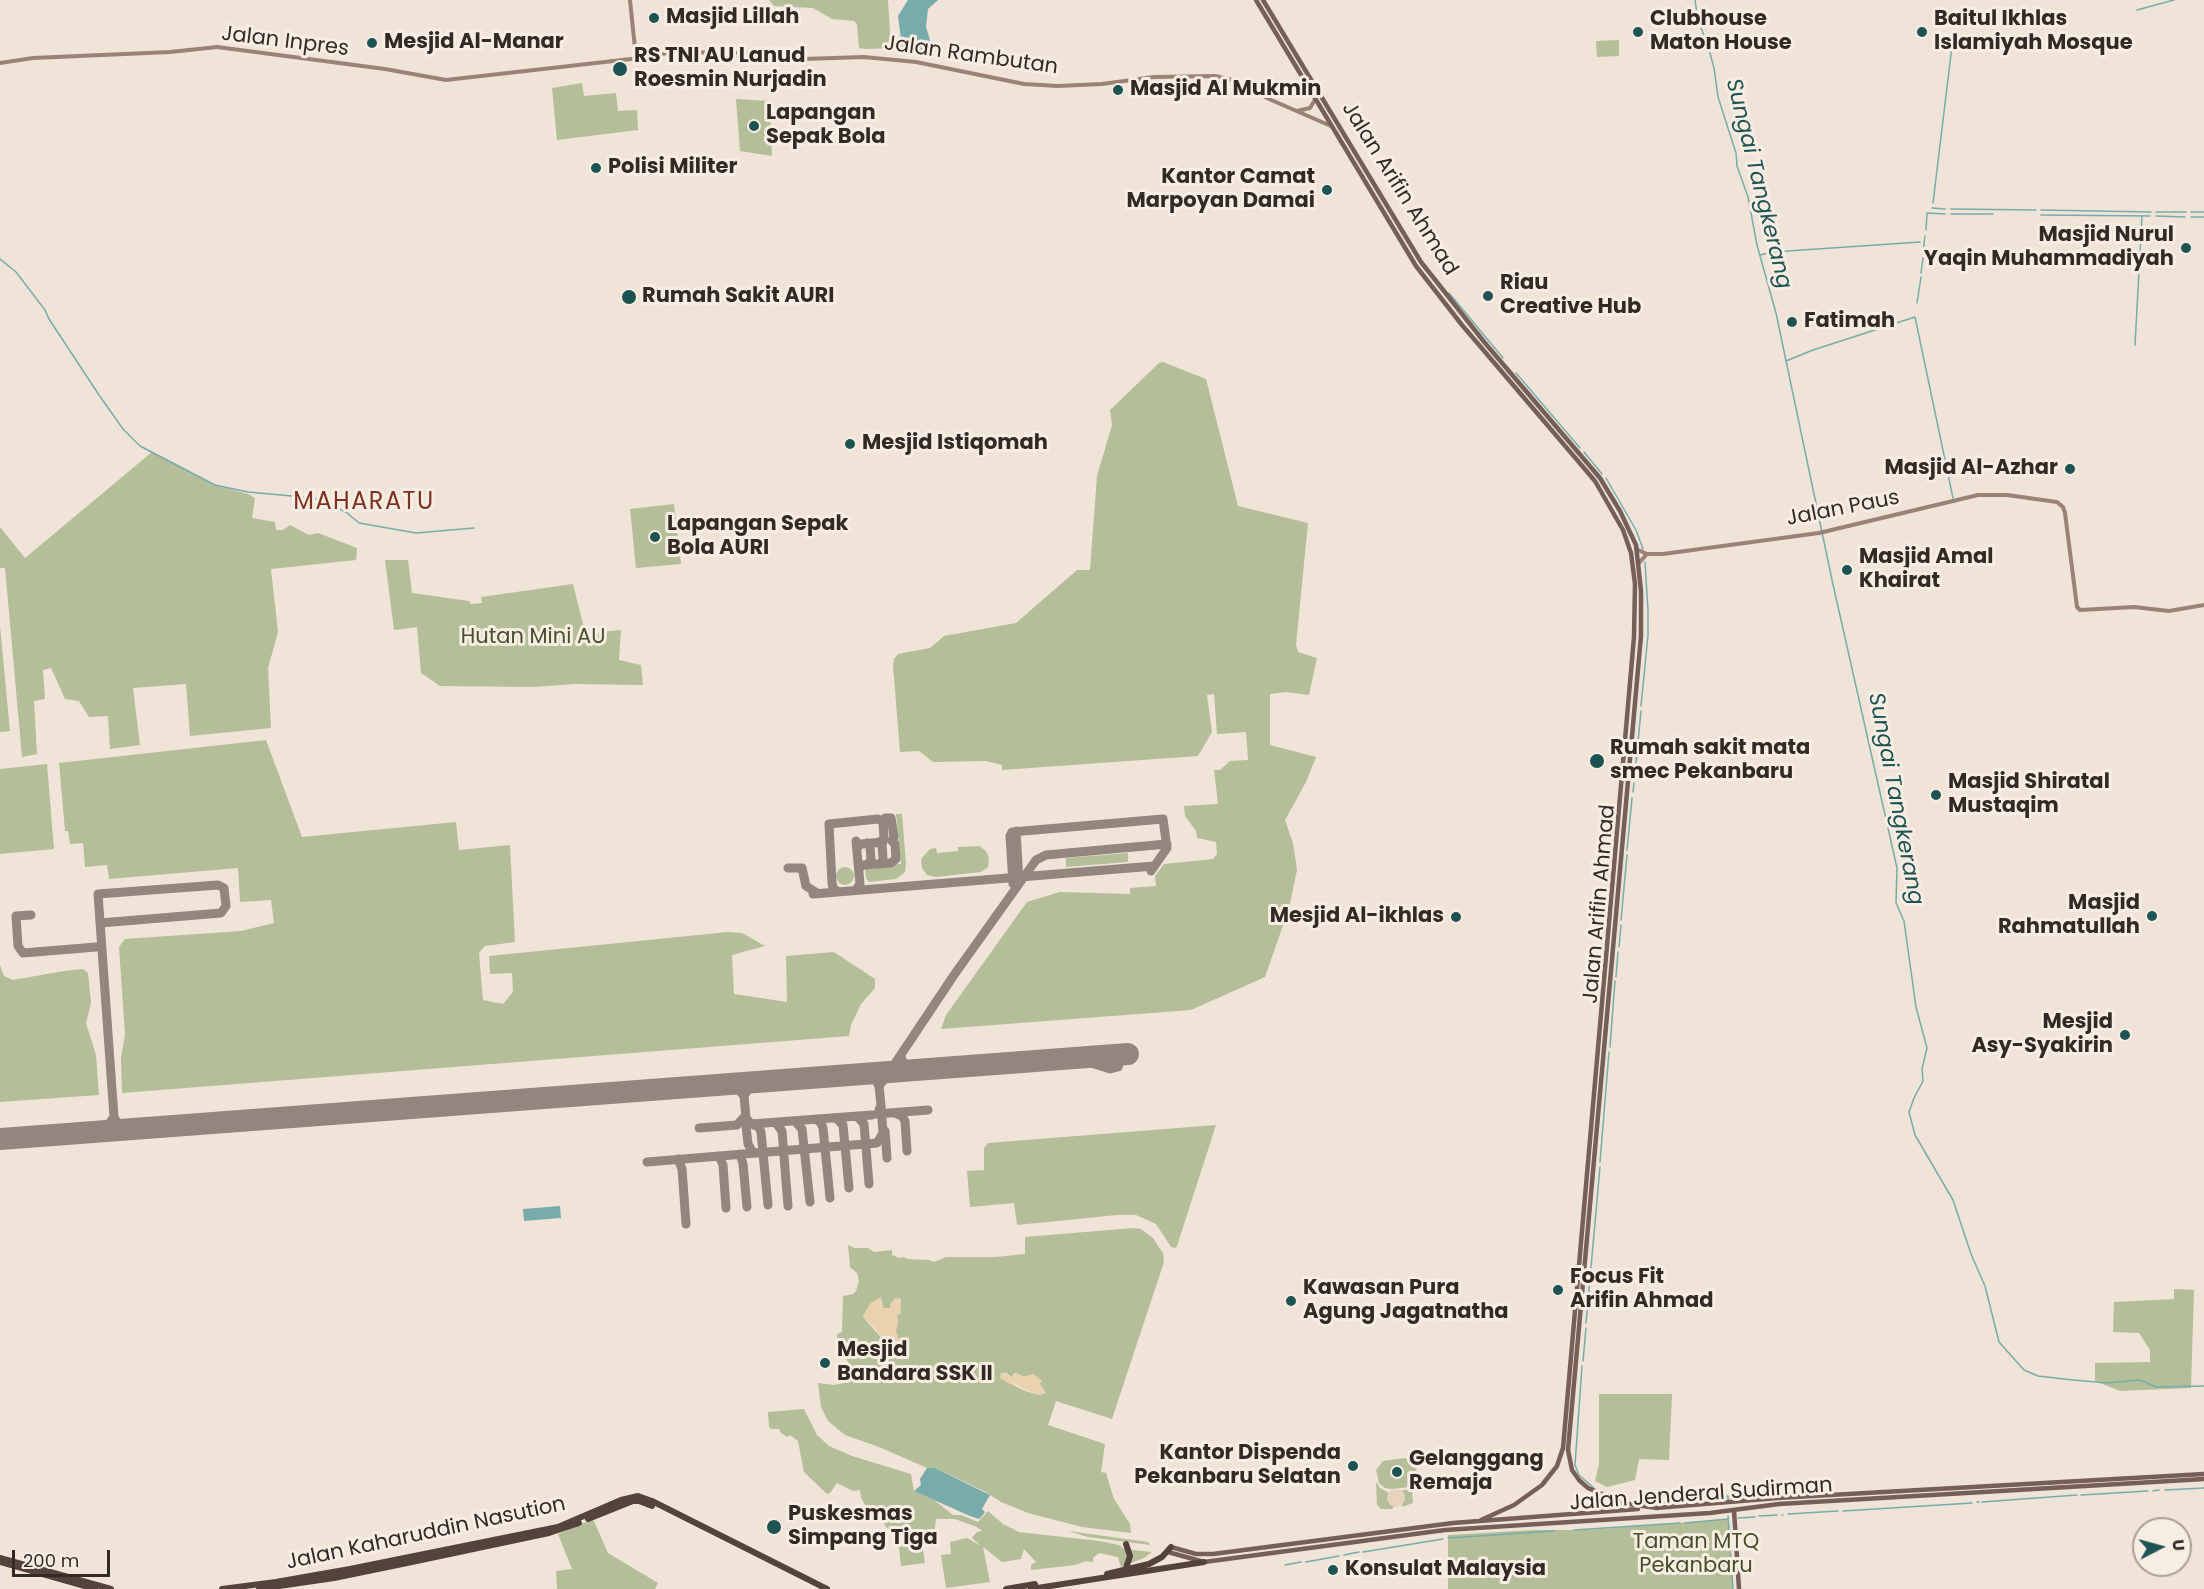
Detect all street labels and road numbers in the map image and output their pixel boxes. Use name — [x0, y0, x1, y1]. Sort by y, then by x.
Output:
street label: Jalan Inpres — [220, 22, 350, 62]
street label: Jalan Rambutan — [882, 31, 1060, 81]
street label: Jalan Arifin Ahmad — [1335, 98, 1463, 280]
street label: Jalan Paus — [1784, 486, 1902, 532]
street label: Jalan Arifin Ahmad — [1579, 803, 1621, 1005]
street label: Jalan Jenderal Sudirman — [1569, 1473, 1833, 1517]
street label: Jalan Kaharuddin Nasution — [284, 1492, 568, 1576]

